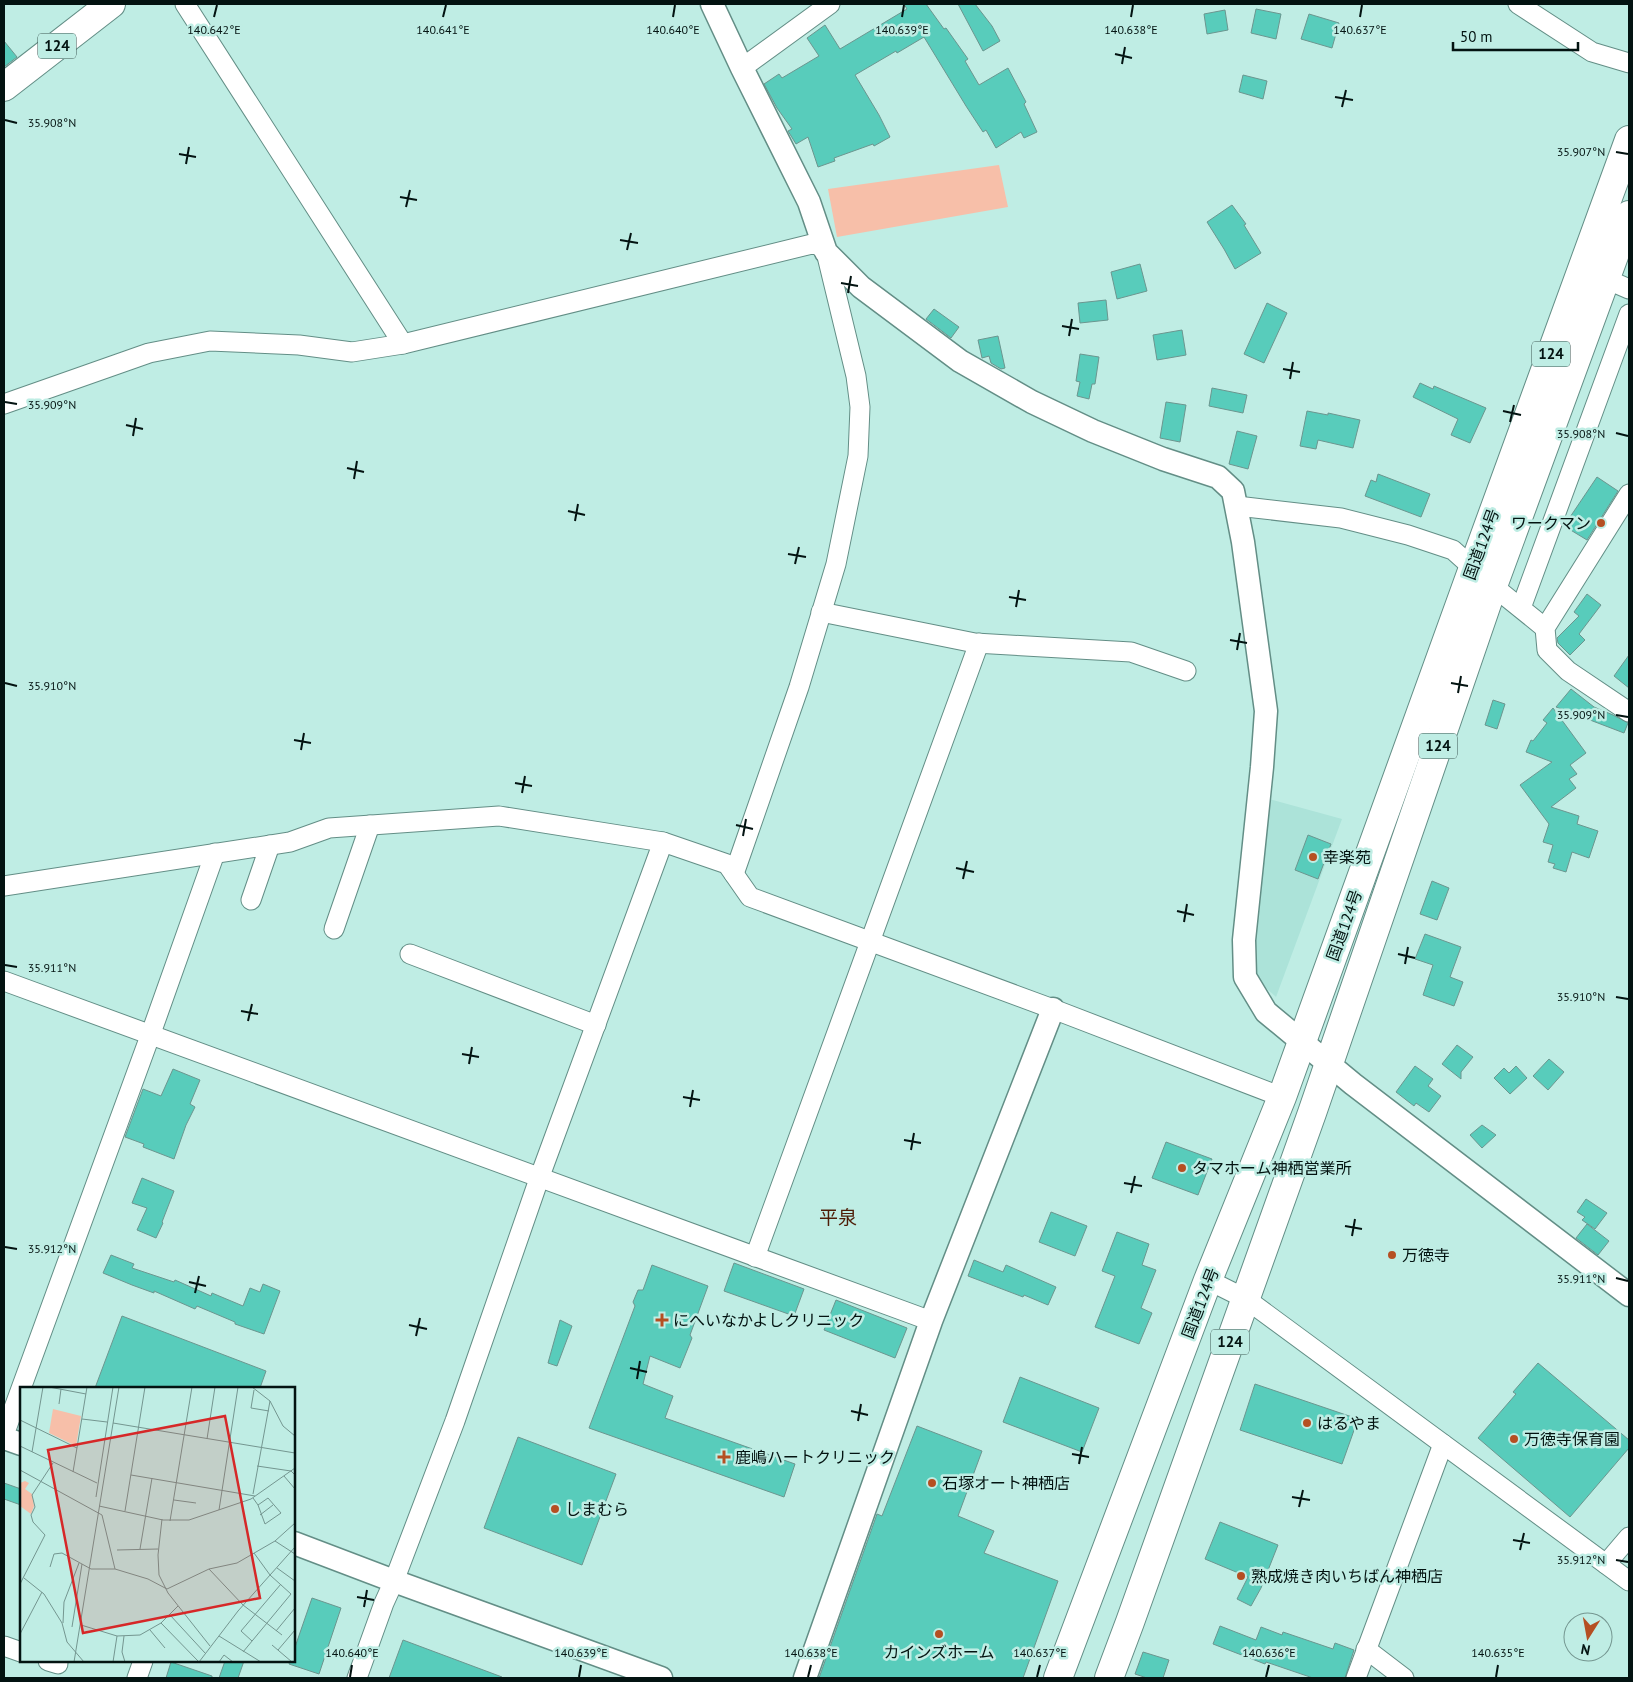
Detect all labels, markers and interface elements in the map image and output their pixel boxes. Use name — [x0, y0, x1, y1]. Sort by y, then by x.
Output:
scale bar — [1453, 20, 1578, 52]
text: 140.642°E — [187, 22, 241, 37]
text: 140.641°E — [416, 22, 470, 37]
text: 140.640°E — [646, 22, 700, 37]
text: 140.639°E — [875, 22, 929, 37]
text: 140.638°E — [1104, 22, 1158, 37]
text: 140.637°E — [1333, 22, 1387, 37]
text: 50 m — [1460, 27, 1493, 46]
road number: 124 — [38, 34, 76, 58]
text: 35.908°N — [28, 115, 76, 130]
text: 35.907°N — [1557, 144, 1605, 159]
road number: 124 — [1532, 342, 1570, 366]
text: 35.909°N — [28, 397, 76, 412]
text: 35.908°N — [1557, 426, 1605, 441]
street label: 国道124号 — [1459, 506, 1503, 582]
place label: ワークマン — [1511, 513, 1591, 533]
marker: ワークマン — [1595, 517, 1607, 529]
text: 35.910°N — [28, 678, 76, 693]
text: 35.909°N — [1557, 707, 1605, 722]
road number: 124 — [1419, 734, 1457, 758]
place label: 幸楽苑 — [1323, 847, 1371, 867]
marker: 幸楽苑 — [1307, 851, 1319, 863]
street label: 国道124号 — [1322, 887, 1366, 963]
text: 35.911°N — [28, 960, 76, 975]
text: 35.910°N — [1557, 989, 1605, 1004]
place label: タマホーム神栖営業所 — [1192, 1158, 1352, 1178]
marker: タマホーム神栖営業所 — [1176, 1162, 1188, 1174]
district label: 平泉 — [819, 1205, 857, 1229]
text: 35.912°N — [28, 1241, 76, 1256]
place label: 万徳寺 — [1402, 1245, 1450, 1265]
marker: 万徳寺 — [1386, 1249, 1398, 1261]
street label: 国道124号 — [1177, 1265, 1223, 1341]
text: 35.911°N — [1557, 1271, 1605, 1286]
place label: にへいなかよしクリニック — [673, 1310, 864, 1330]
marker: にへいなかよしクリニック — [655, 1313, 669, 1327]
road number: 124 — [1211, 1330, 1249, 1354]
inset map — [20, 1387, 295, 1662]
place label: はるやま — [1317, 1413, 1381, 1433]
marker: はるやま — [1301, 1417, 1313, 1429]
place label: 万徳寺保育園 — [1524, 1429, 1620, 1449]
marker: 万徳寺保育園 — [1508, 1433, 1520, 1445]
place label: 鹿嶋ハートクリニック — [735, 1447, 895, 1467]
marker: 鹿嶋ハートクリニック — [717, 1450, 731, 1464]
place label: 石塚オート神栖店 — [942, 1473, 1070, 1493]
marker: 石塚オート神栖店 — [926, 1477, 938, 1489]
place label: しまむら — [565, 1499, 629, 1519]
marker: しまむら — [549, 1503, 561, 1515]
text: 35.912°N — [1557, 1552, 1605, 1567]
place label: 熟成焼き肉いちばん神栖店 — [1251, 1566, 1443, 1586]
marker: 熟成焼き肉いちばん神栖店 — [1235, 1570, 1247, 1582]
north arrow — [1563, 1612, 1613, 1662]
marker: カインズホーム — [933, 1628, 945, 1640]
text: N — [1579, 1640, 1592, 1659]
place label: カインズホーム — [883, 1642, 995, 1662]
text: 140.640°E — [325, 1645, 379, 1660]
text: 140.639°E — [554, 1645, 608, 1660]
text: 140.638°E — [784, 1645, 838, 1660]
text: 140.637°E — [1013, 1645, 1067, 1660]
text: 140.636°E — [1242, 1645, 1296, 1660]
text: 140.635°E — [1471, 1645, 1525, 1660]

